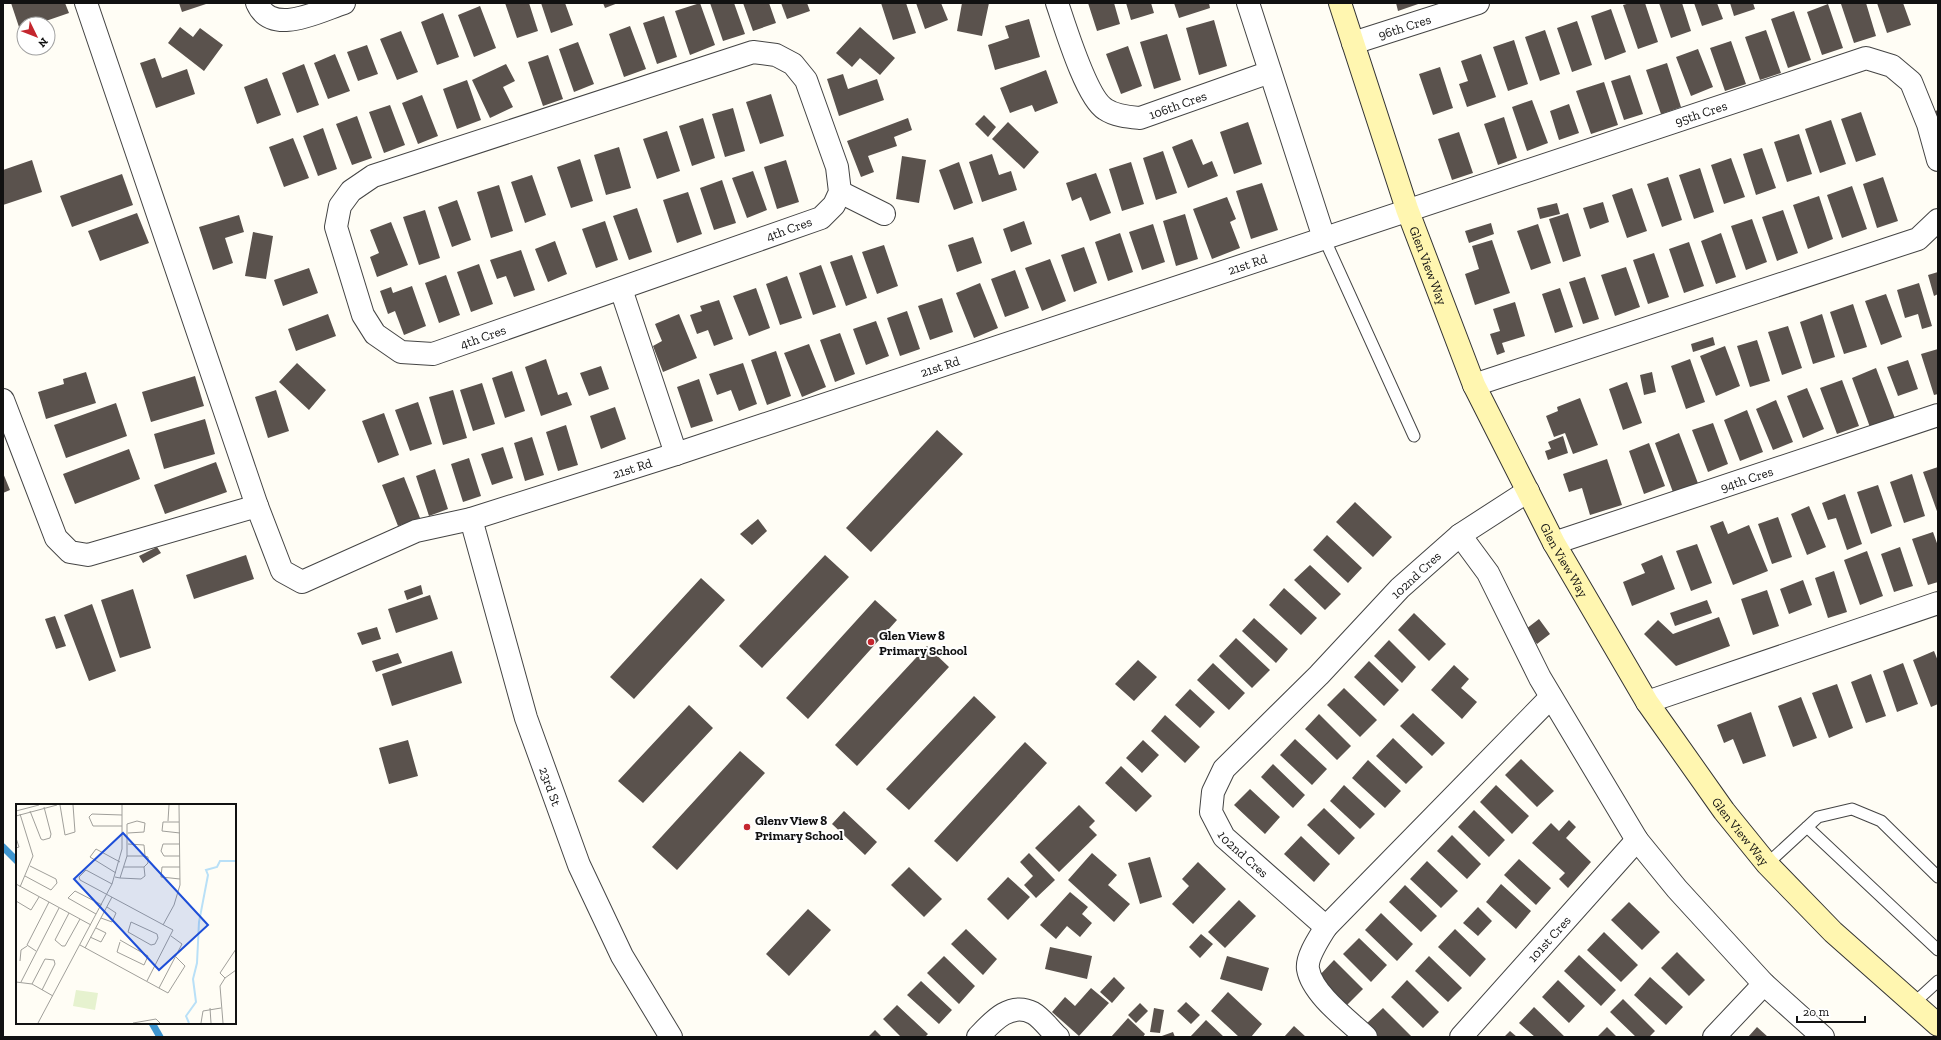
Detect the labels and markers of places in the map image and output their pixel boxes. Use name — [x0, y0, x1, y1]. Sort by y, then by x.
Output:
place label: Glen View 8 Primary School — [879, 628, 968, 658]
marker: Glen View 8 Primary School — [866, 637, 876, 647]
place label: Glenv View 8 Primary School — [755, 813, 844, 843]
marker: Glenv View 8 Primary School — [742, 822, 752, 832]

